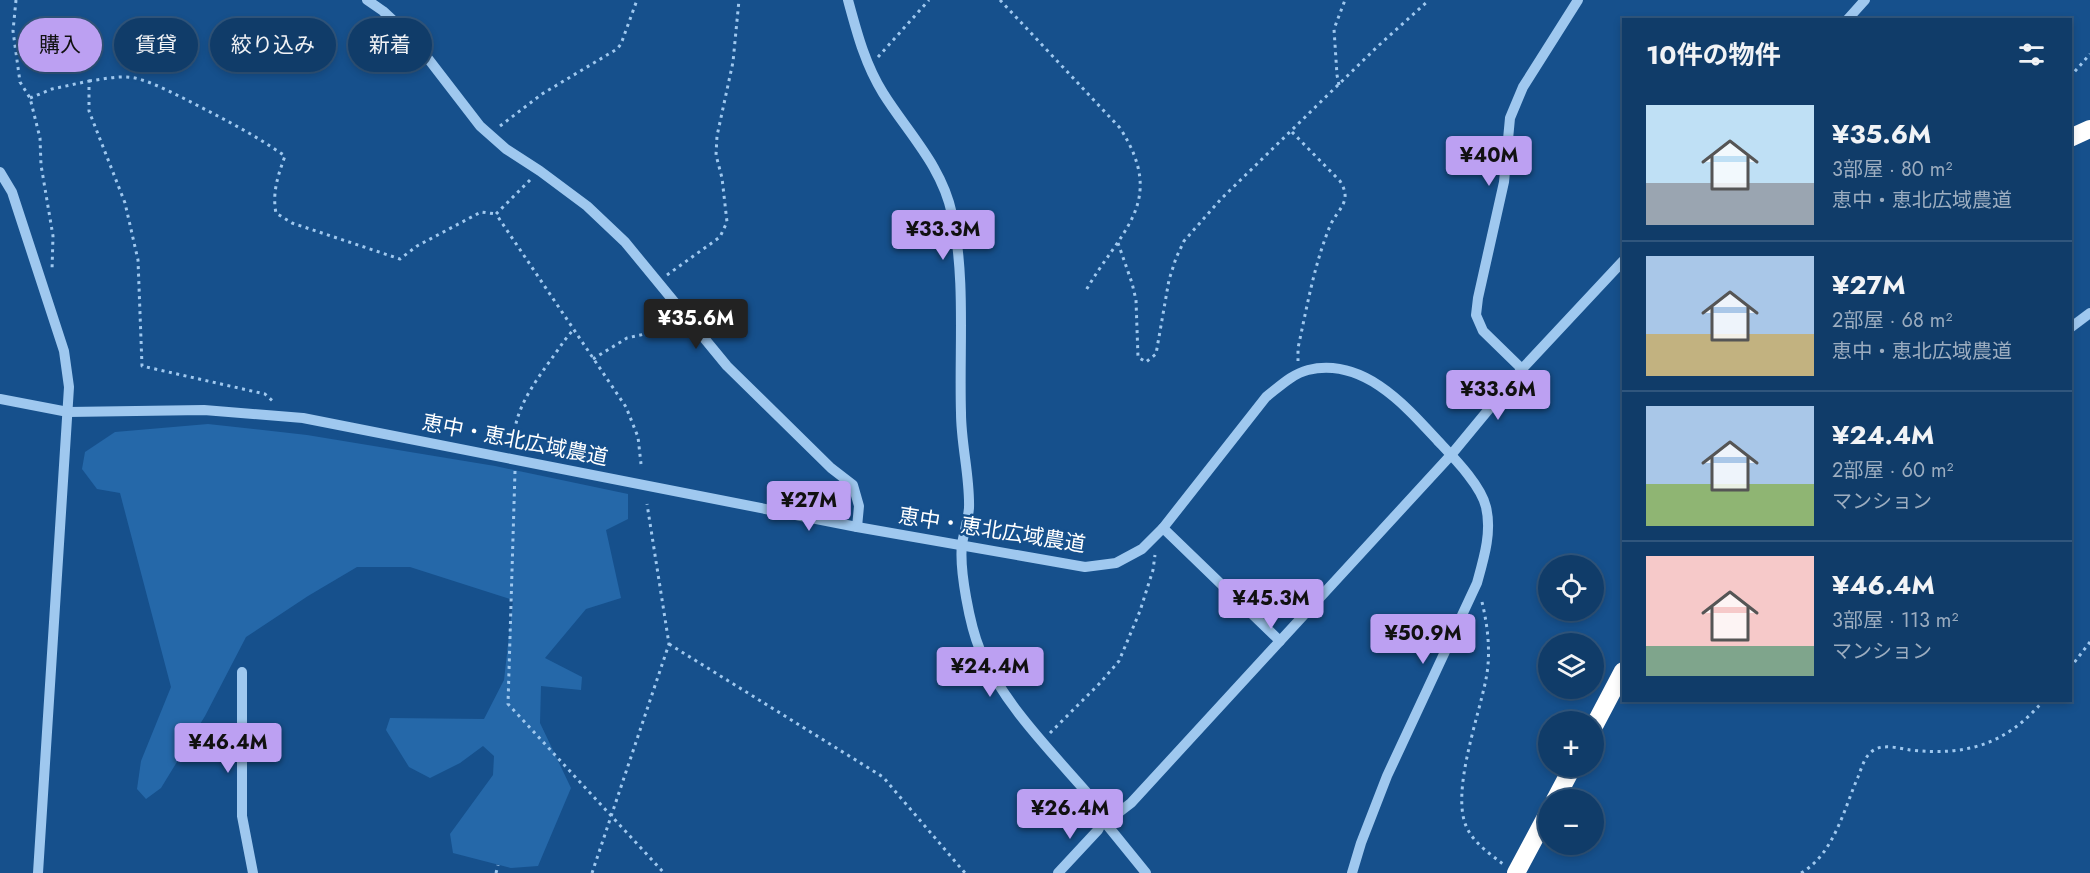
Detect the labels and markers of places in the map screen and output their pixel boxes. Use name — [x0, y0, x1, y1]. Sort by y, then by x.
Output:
pin: ¥40M — [1453, 136, 1525, 187]
pin: ¥33.3M — [894, 210, 992, 261]
pin: ¥35.6M — [647, 299, 745, 350]
pin: ¥33.6M — [1449, 370, 1547, 421]
pin: ¥27M — [773, 481, 845, 532]
pin: ¥45.3M — [1222, 579, 1320, 630]
pin: ¥50.9M — [1374, 614, 1472, 665]
pin: ¥24.4M — [941, 647, 1039, 698]
pin: ¥46.4M — [179, 723, 277, 774]
pin: ¥26.4M — [1021, 789, 1119, 840]

